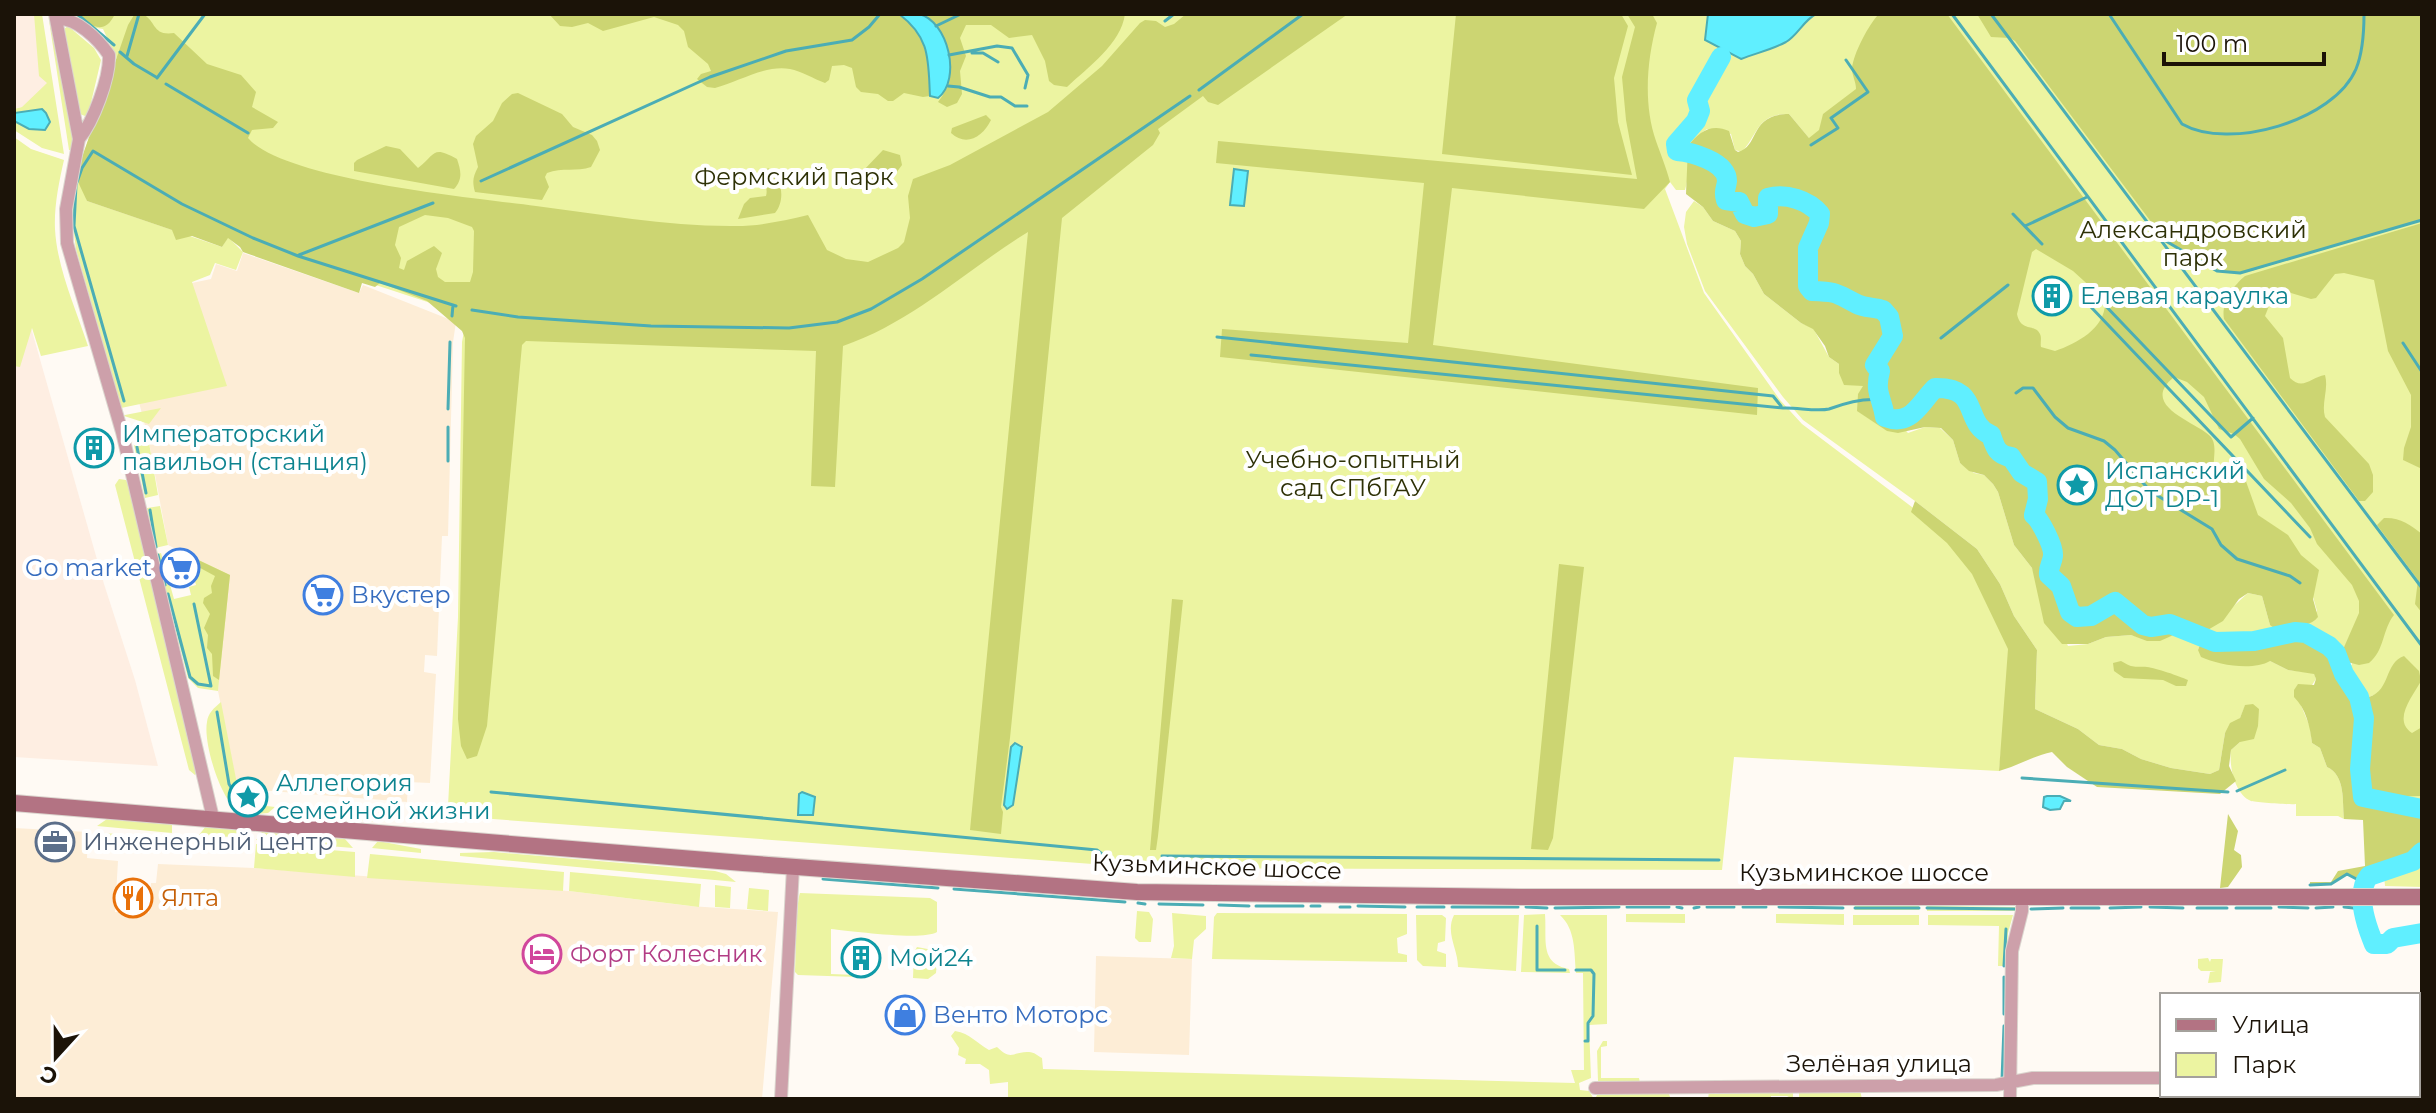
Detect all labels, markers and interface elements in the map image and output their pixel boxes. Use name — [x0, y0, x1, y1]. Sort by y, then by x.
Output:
scale bar — [2164, 16, 2324, 66]
text: 100 m — [2176, 29, 2248, 58]
park label: Фермский парк — [694, 162, 894, 191]
park label: Александровский парк — [2079, 215, 2307, 272]
building icon: Елевая караулка — [2031, 275, 2073, 317]
place label: Елевая караулка — [2080, 281, 2289, 310]
place label: Императорский павильон (станция) — [122, 419, 368, 476]
building icon: Императорский павильон (станция) — [73, 427, 115, 469]
park label: Учебно-опытный сад СПбГАУ — [1246, 445, 1460, 502]
place label: Испанский ДОТ DP-1 — [2105, 456, 2245, 513]
place icon: Испанский ДОТ DP-1 — [2056, 464, 2098, 506]
supermarket icon: Go market — [159, 547, 201, 589]
place label: Go market — [25, 553, 152, 582]
supermarket icon: Вкустер — [302, 574, 344, 616]
place label: Вкустер — [351, 580, 451, 609]
place label: Аллегория семейной жизни — [276, 768, 491, 825]
place icon: Аллегория семейной жизни — [227, 776, 269, 818]
office icon: Инженерный центр — [34, 821, 76, 863]
place label: Инженерный центр — [83, 827, 334, 856]
street label: Кузьминское шоссе — [1092, 848, 1342, 885]
street label: Кузьминское шоссе — [1739, 858, 1989, 887]
restaurant icon: Ялта — [112, 877, 154, 919]
place label: Ялта — [161, 883, 219, 912]
hotel icon: Форт Колесник — [521, 933, 563, 975]
building icon: Мой24 — [840, 937, 882, 979]
place label: Форт Колесник — [570, 939, 762, 968]
place label: Мой24 — [889, 943, 973, 972]
legend — [2160, 993, 2420, 1097]
shop icon: Венто Моторс — [884, 994, 926, 1036]
place label: Венто Моторс — [933, 1000, 1108, 1029]
text: Улица — [2232, 1010, 2310, 1039]
north arrow — [16, 1017, 96, 1097]
street label: Зелёная улица — [1786, 1049, 1972, 1078]
text: Парк — [2232, 1050, 2296, 1079]
text: С — [37, 1060, 61, 1091]

